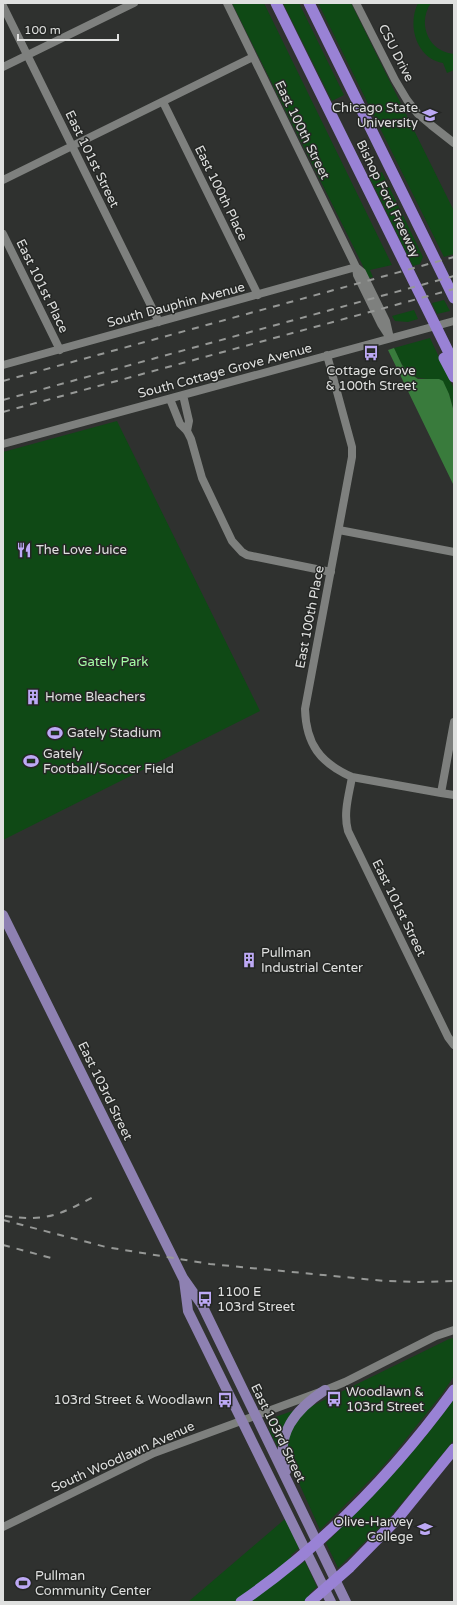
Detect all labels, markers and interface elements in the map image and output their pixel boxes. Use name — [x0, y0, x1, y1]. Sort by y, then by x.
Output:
scale bar — [18, 16, 118, 42]
street label: CSU Drive — [375, 22, 417, 84]
text: 100 m — [24, 23, 61, 37]
street label: East 100th Street — [271, 78, 333, 182]
place label: Chicago State University — [332, 100, 418, 131]
school or university icon: Chicago State University — [421, 106, 439, 124]
street label: East 101st Street — [62, 108, 122, 210]
street label: Bishop Ford Freeway — [353, 138, 423, 260]
street label: East 100th Place — [191, 143, 251, 243]
street label: East 101st Place — [12, 236, 72, 336]
street label: South Dauphin Avenue — [105, 279, 247, 331]
street label: South Cottage Grove Avenue — [136, 340, 314, 402]
bus stop icon: Cottage Grove & 100th Street — [362, 344, 380, 362]
place label: Cottage Grove & 100th Street — [326, 363, 416, 394]
restaurant icon: The Love Juice — [15, 541, 33, 559]
place label: The Love Juice — [36, 542, 127, 558]
street label: East 100th Place — [292, 564, 328, 670]
park label: Gately Park — [78, 654, 148, 670]
building icon: Home Bleachers — [24, 688, 42, 706]
place label: Home Bleachers — [45, 689, 145, 705]
sports icon: Gately Stadium — [46, 724, 64, 742]
place label: Gately Stadium — [67, 725, 161, 741]
place label: Gately Football/Soccer Field — [43, 746, 174, 777]
sports icon: Gately Football/Soccer Field — [22, 752, 40, 770]
street label: East 101st Street — [369, 857, 429, 959]
place label: Pullman Industrial Center — [261, 945, 363, 976]
building icon: Pullman Industrial Center — [240, 951, 258, 969]
street label: East 103rd Street — [74, 1039, 136, 1143]
place label: 1100 E 103rd Street — [217, 1284, 295, 1315]
bus stop icon: 1100 E 103rd Street — [196, 1290, 214, 1308]
street label: East 103rd Street — [247, 1381, 309, 1485]
place label: Woodlawn & 103rd Street — [346, 1384, 424, 1415]
bus stop icon: Woodlawn & 103rd Street — [325, 1390, 343, 1408]
bus stop icon: 103rd Street & Woodlawn — [216, 1391, 234, 1409]
place label: 103rd Street & Woodlawn — [54, 1392, 213, 1408]
street label: South Woodlawn Avenue — [49, 1418, 197, 1496]
place label: Olive-Harvey College — [333, 1514, 413, 1545]
school or university icon: Olive-Harvey College — [416, 1520, 434, 1538]
place label: Pullman Community Center — [35, 1568, 151, 1599]
sports icon: Pullman Community Center — [14, 1574, 32, 1592]

